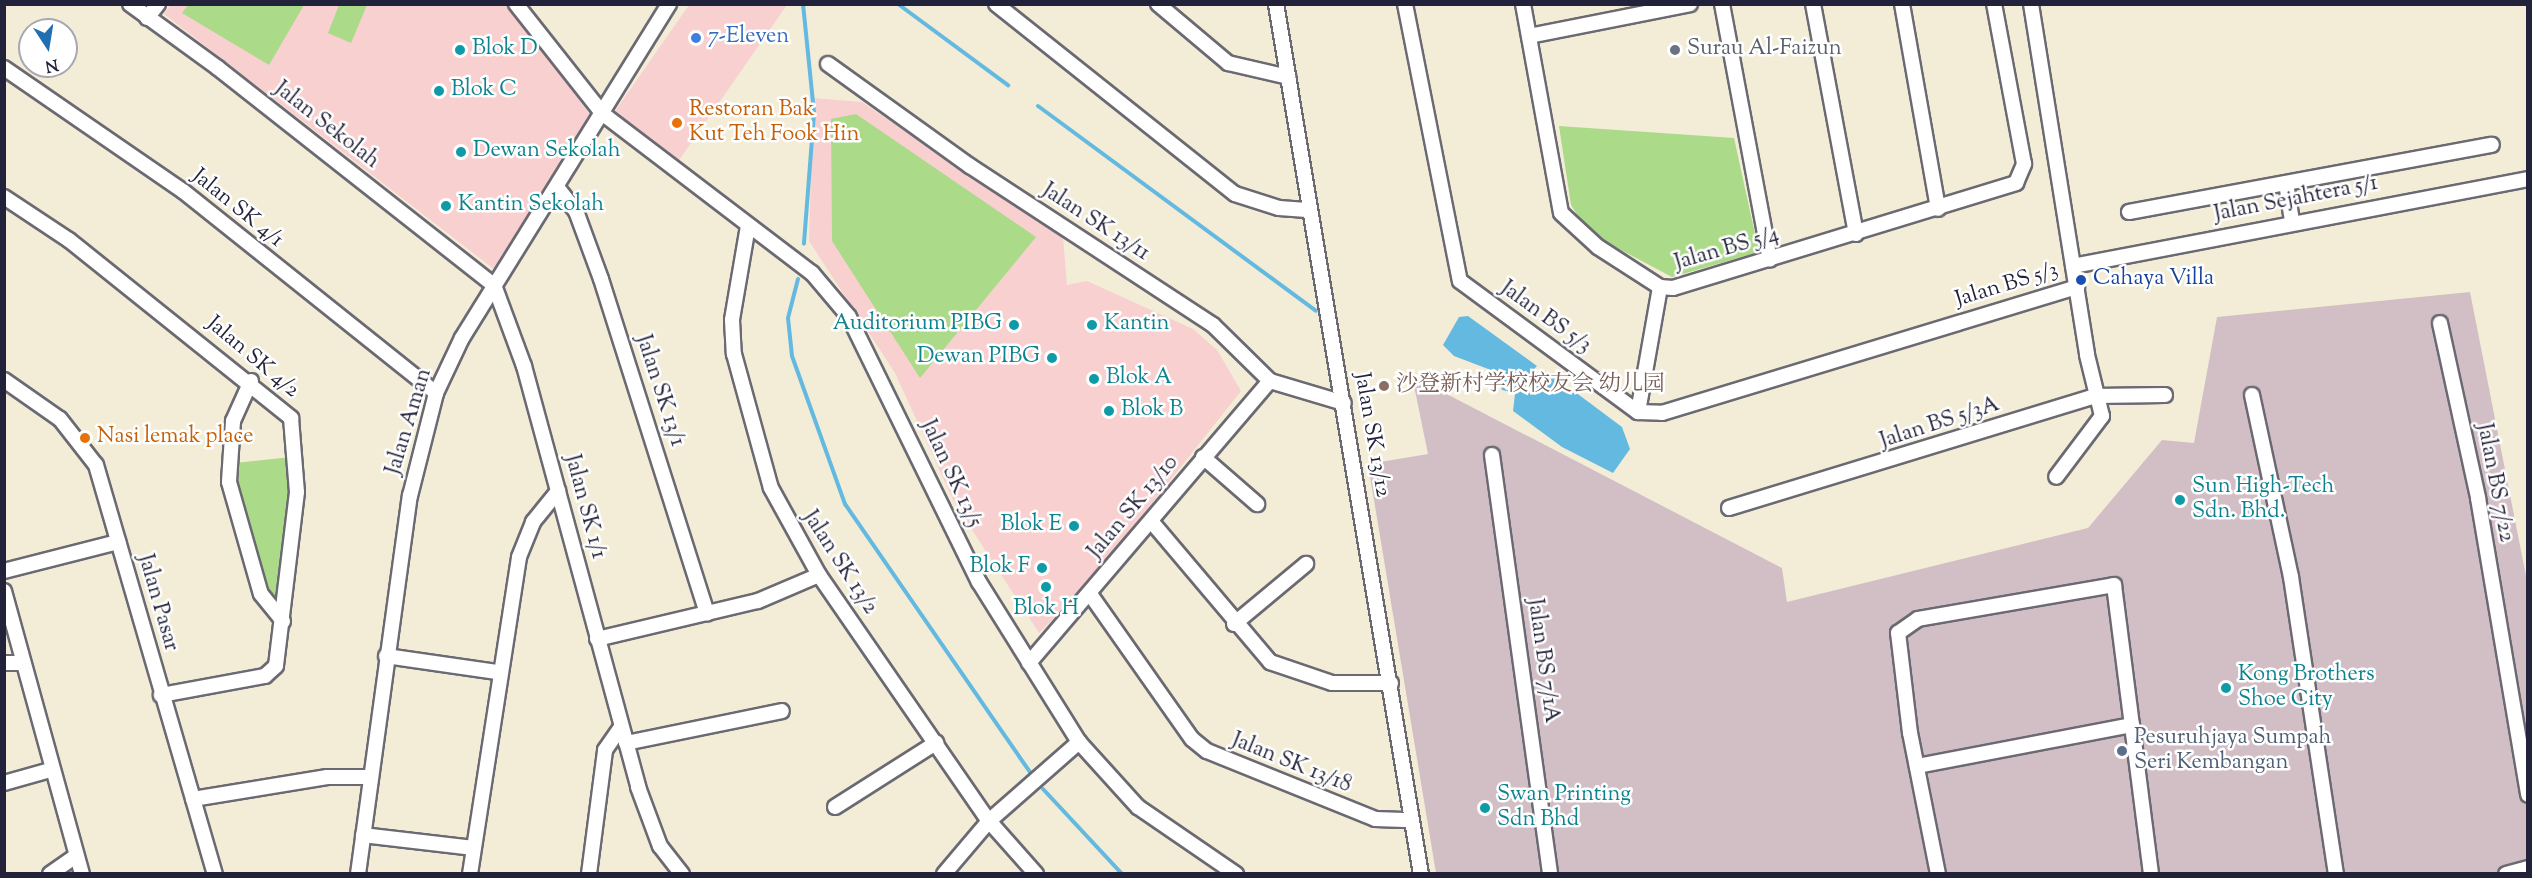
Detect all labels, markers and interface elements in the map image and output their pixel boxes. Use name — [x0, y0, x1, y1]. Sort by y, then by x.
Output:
north arrow — [18, 18, 78, 78]
place label: 7-Eleven — [708, 25, 789, 51]
marker: 7-Eleven — [689, 31, 703, 45]
place label: Blok D — [472, 37, 538, 63]
place label: Surau Al-Faizun — [1687, 37, 1842, 63]
marker: Blok D — [453, 43, 467, 57]
marker: Surau Al-Faizun — [1668, 43, 1682, 57]
text: N — [43, 52, 60, 77]
street label: Jalan Sekolah — [268, 77, 384, 175]
place label: Blok C — [451, 78, 517, 104]
marker: Blok C — [432, 84, 446, 98]
place label: Restoran Bak Kut Teh Fook Hin — [689, 97, 859, 148]
marker: Restoran Bak Kut Teh Fook Hin — [670, 116, 684, 130]
place label: Dewan Sekolah — [473, 139, 621, 165]
marker: Dewan Sekolah — [454, 145, 468, 159]
street label: Jalan SK 4/1 — [186, 164, 288, 254]
street label: Jalan Sejahtera 5/1 — [2212, 171, 2380, 229]
street label: Jalan SK 13/11 — [1036, 178, 1154, 268]
place label: Kantin Sekolah — [458, 193, 604, 219]
marker: Kantin Sekolah — [439, 199, 453, 213]
street label: Jalan BS 5/4 — [1672, 223, 1782, 277]
street label: Jalan BS 5/3 — [1952, 258, 2062, 314]
place label: Cahaya Villa — [2093, 267, 2214, 293]
marker: Cahaya Villa — [2074, 273, 2088, 287]
street label: Jalan BS 5/3 — [1494, 276, 1596, 360]
street label: Jalan SK 4/2 — [200, 312, 304, 404]
place label: Auditorium PIBG — [833, 312, 1002, 338]
place label: Kantin — [1104, 312, 1170, 338]
marker: Auditorium PIBG — [1007, 318, 1021, 332]
marker: Kantin — [1085, 318, 1099, 332]
street label: Jalan SK 13/1 — [629, 332, 689, 450]
place label: Dewan PIBG — [917, 345, 1040, 371]
marker: Dewan PIBG — [1045, 351, 1059, 365]
street label: Jalan Aman — [381, 366, 439, 478]
place label: Blok A — [1106, 366, 1172, 392]
street label: Jalan SK 13/12 — [1347, 371, 1395, 499]
marker: Blok A — [1087, 372, 1101, 386]
place label: 沙登新村学校校友会 幼儿园 — [1396, 373, 1665, 399]
marker: 沙登新村学校校友会 幼儿园 — [1377, 379, 1391, 393]
street label: Jalan BS 5/3A — [1877, 392, 2003, 456]
place label: Blok B — [1121, 398, 1183, 424]
marker: Blok B — [1102, 404, 1116, 418]
street label: Jalan SK 13/5 — [914, 416, 986, 532]
street label: Jalan BS 7/22 — [2470, 421, 2518, 545]
place label: Nasi lemak place — [97, 425, 254, 451]
marker: Nasi lemak place — [78, 431, 92, 445]
street label: Jalan SK 13/10 — [1083, 451, 1185, 565]
street label: Jalan SK 1/1 — [557, 452, 611, 562]
place label: Sun High-Tech Sdn. Bhd. — [2192, 474, 2335, 526]
marker: Sun High-Tech Sdn. Bhd. — [2173, 493, 2187, 507]
street label: Jalan SK 13/2 — [796, 506, 882, 620]
place label: Blok E — [1000, 513, 1062, 539]
marker: Blok E — [1067, 519, 1081, 533]
street label: Jalan Pasar — [131, 552, 183, 654]
place label: Blok F — [970, 555, 1030, 581]
marker: Blok F — [1035, 561, 1049, 575]
marker: Blok H — [1039, 580, 1053, 594]
place label: Blok H — [1013, 597, 1079, 623]
street label: Jalan BS 7/1A — [1520, 597, 1564, 725]
place label: Kong Brothers Shoe City — [2238, 662, 2375, 714]
marker: Kong Brothers Shoe City — [2219, 681, 2233, 695]
place label: Pesuruhjaya Sumpah Seri Kembangan — [2134, 725, 2331, 776]
street label: Jalan SK 13/18 — [1227, 728, 1355, 800]
marker: Pesuruhjaya Sumpah Seri Kembangan — [2115, 744, 2129, 758]
place label: Swan Printing Sdn Bhd — [1497, 782, 1631, 834]
marker: Swan Printing Sdn Bhd — [1478, 801, 1492, 815]

